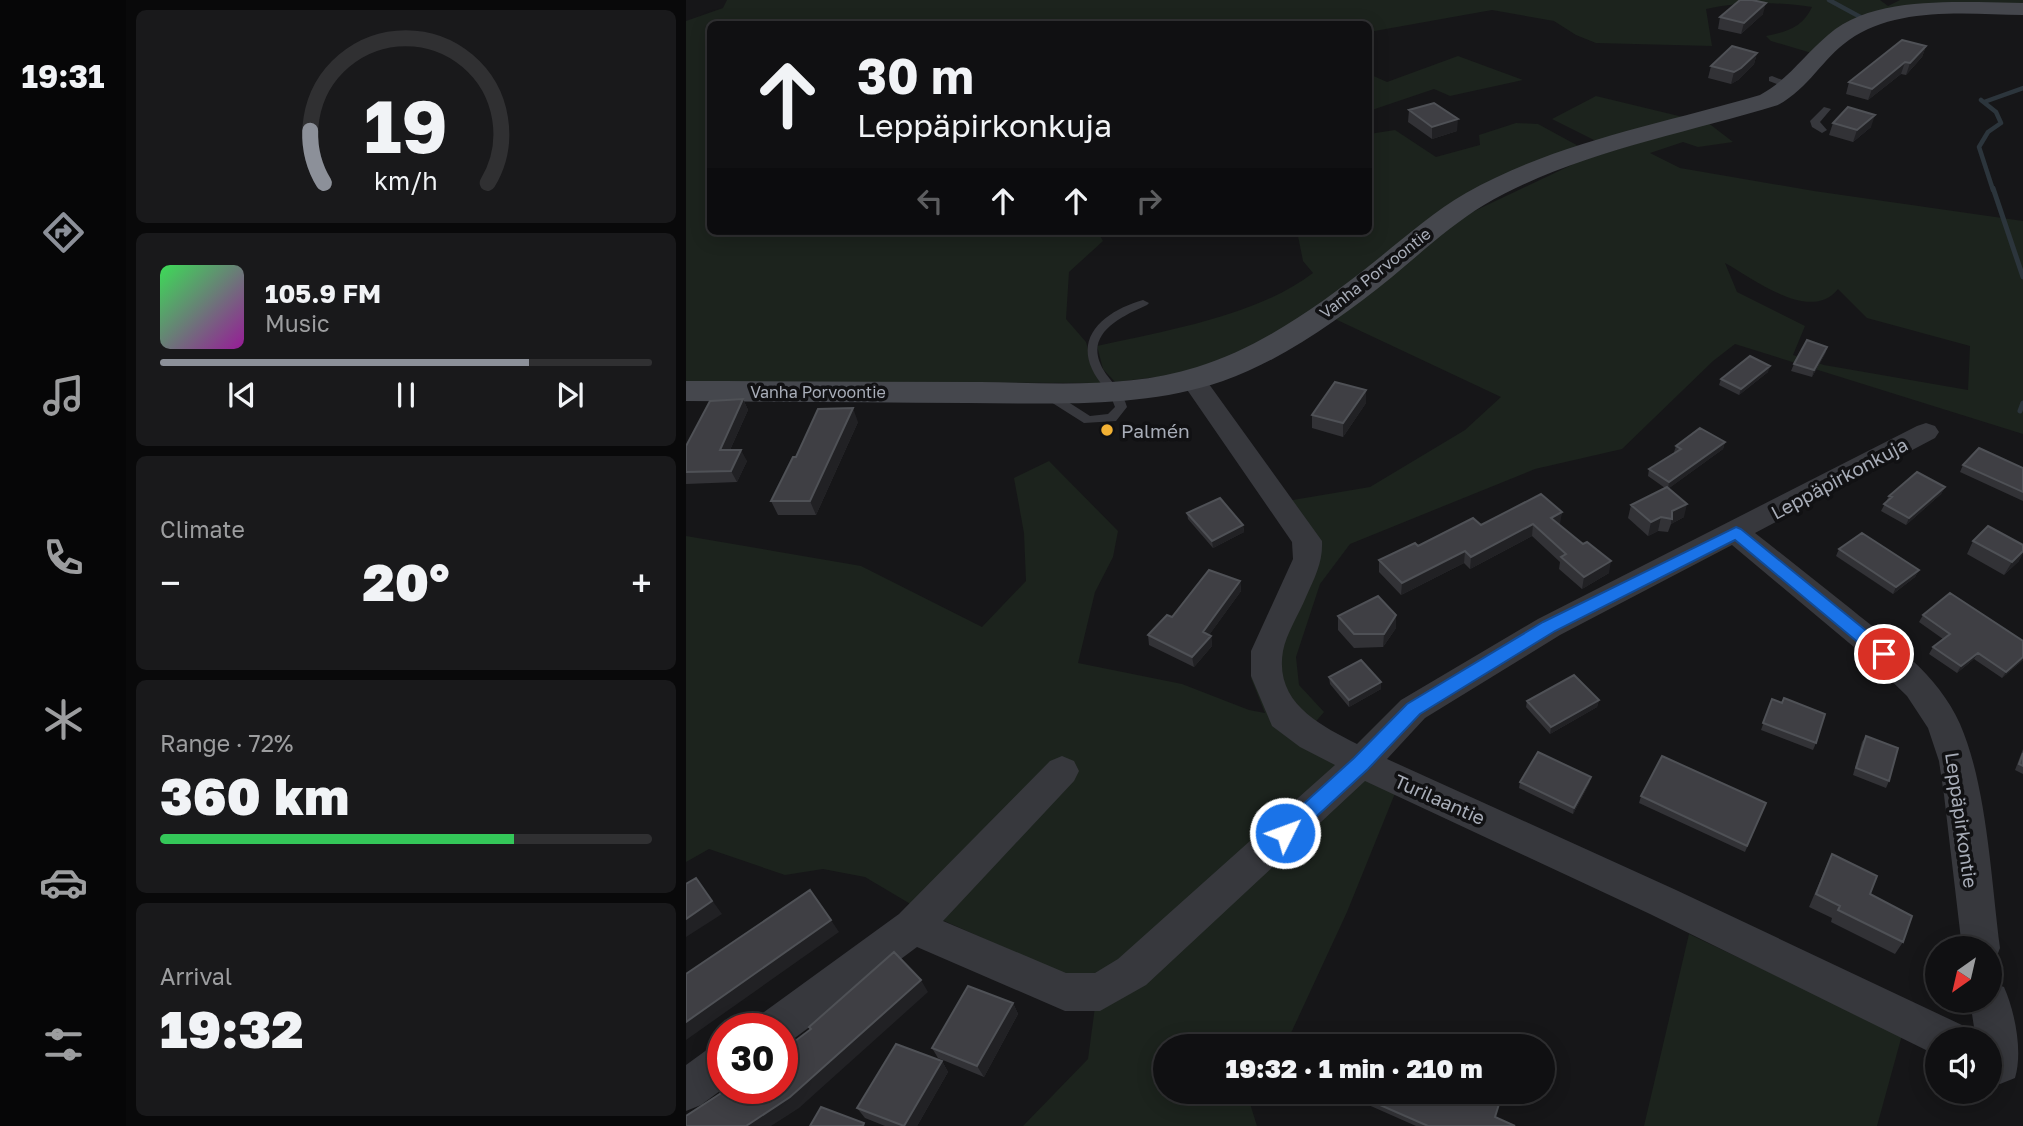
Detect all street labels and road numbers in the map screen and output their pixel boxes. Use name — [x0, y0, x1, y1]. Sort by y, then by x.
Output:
street label: Vanha Porvoontie — [1315, 223, 1435, 323]
street label: Vanha Porvoontie — [750, 382, 886, 402]
street label: Leppäpirkonkuja — [1767, 432, 1911, 524]
street label: Leppäpirkontie — [1941, 751, 1983, 889]
street label: Turilaantie — [1391, 769, 1489, 829]

